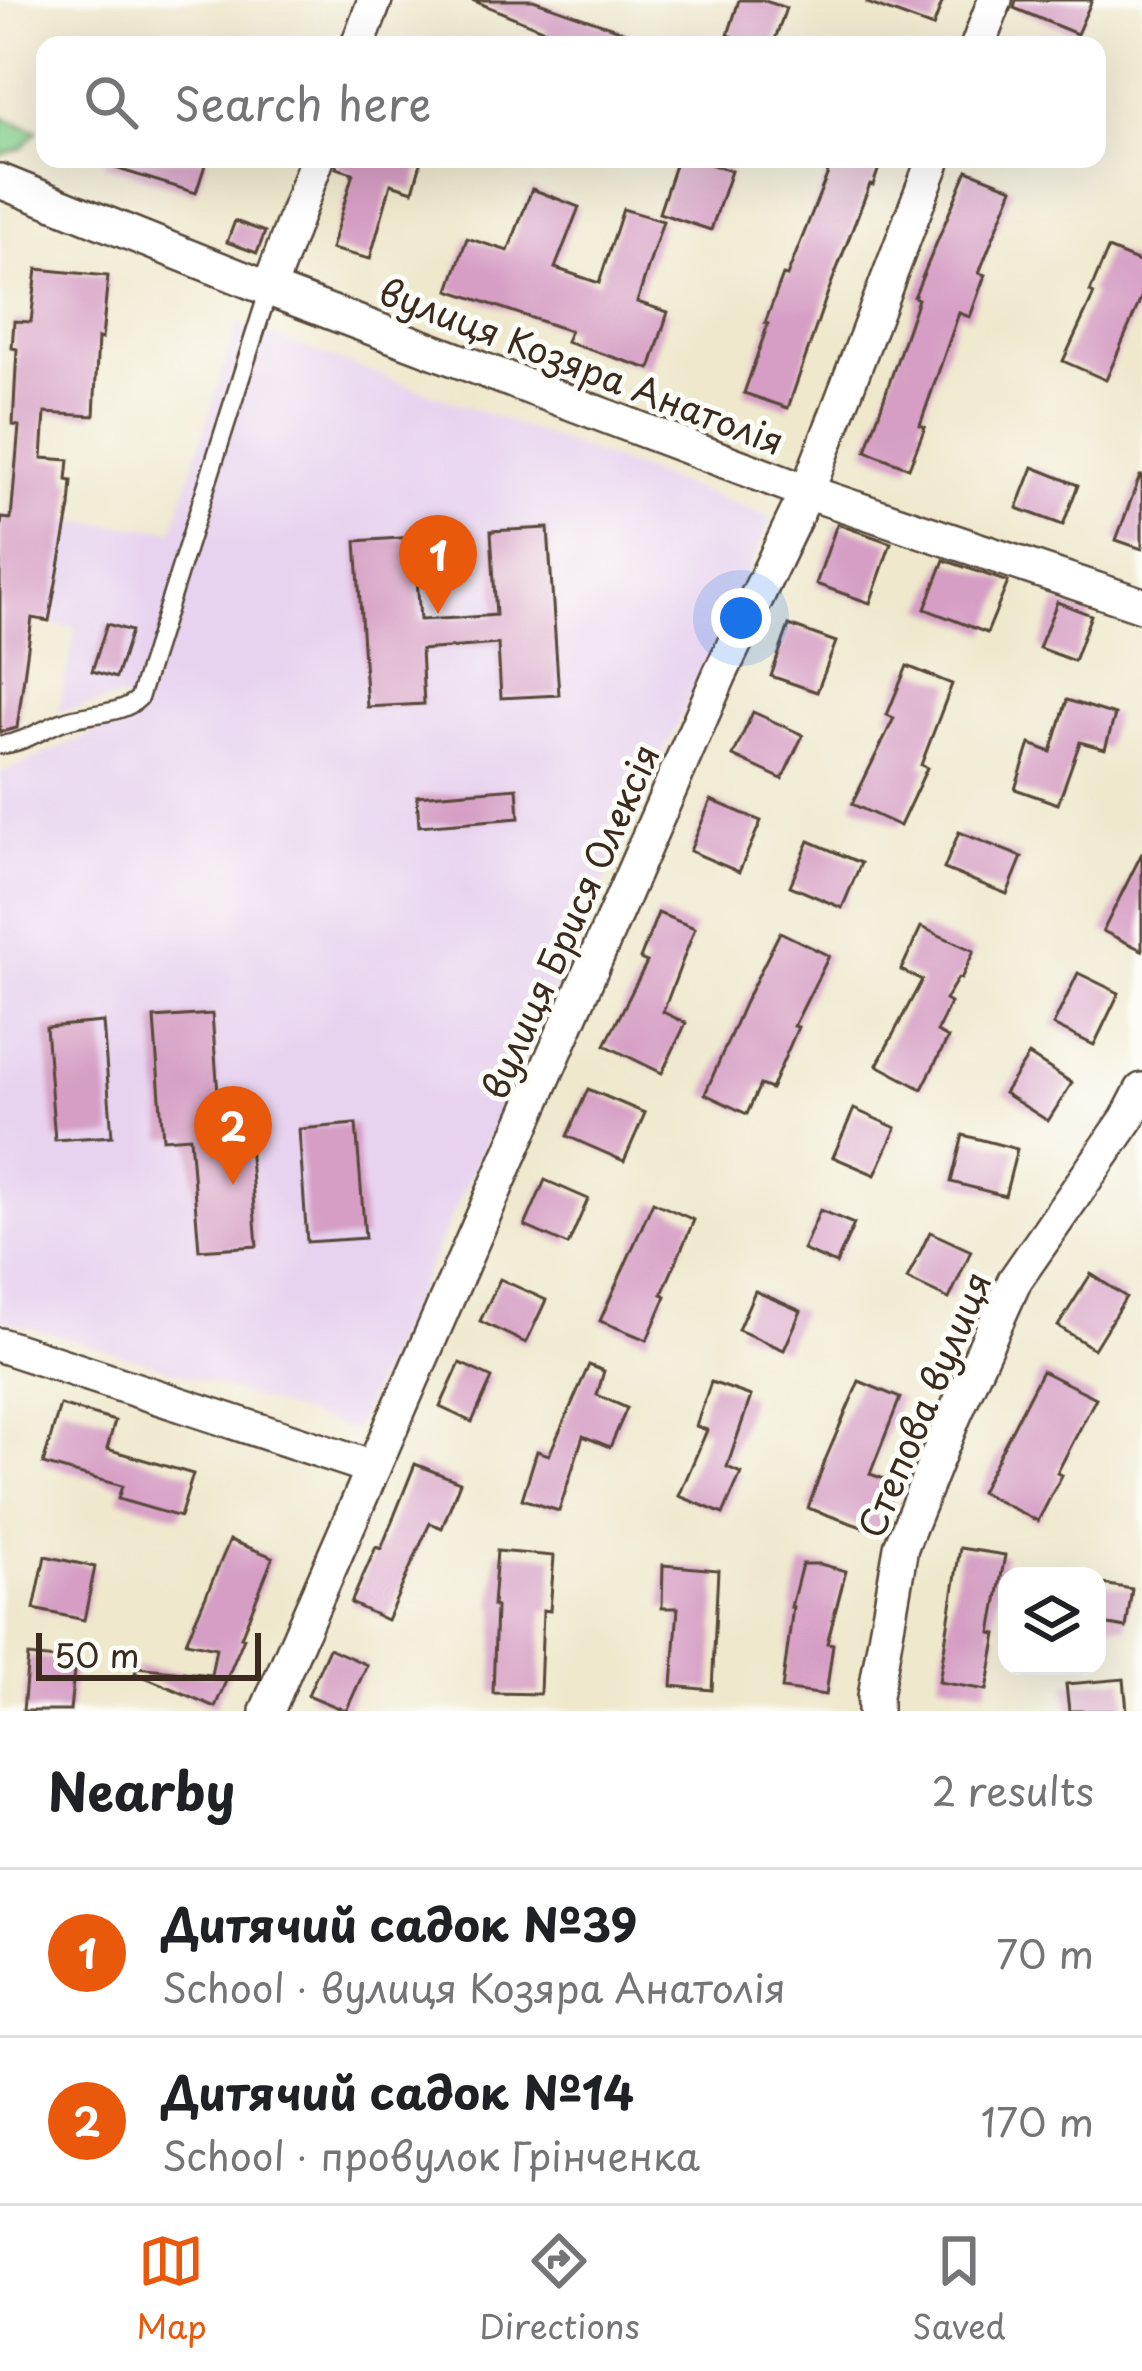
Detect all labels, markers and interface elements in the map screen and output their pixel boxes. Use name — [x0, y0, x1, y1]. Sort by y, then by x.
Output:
search box — [36, 36, 1106, 168]
text: Search here — [174, 68, 431, 136]
icon: search — [78, 69, 144, 135]
street label: вулиця Козяра Анатолія — [372, 263, 792, 467]
pin: 1 — [399, 515, 477, 614]
your location — [711, 588, 771, 648]
street label: вулиця Брися Олексія — [466, 735, 672, 1107]
pin: 2 — [194, 1086, 272, 1185]
street label: Степова вулиця — [843, 1263, 1003, 1545]
map controls — [998, 1567, 1106, 1675]
button: layers — [998, 1567, 1106, 1675]
scale bar — [36, 1627, 261, 1680]
text: 50 m — [54, 1629, 140, 1679]
text: Nearby — [48, 1751, 235, 1828]
text: 2 results — [932, 1760, 1094, 1819]
text: Дитячий садок №39 — [162, 1889, 637, 1957]
text: 1 — [78, 1923, 96, 1982]
text: 70 m — [996, 1923, 1094, 1982]
text: School · вулиця Козяра Анатолія — [162, 1957, 786, 2016]
text: Дитячий садок №14 — [162, 2057, 634, 2125]
text: 2 — [73, 2091, 101, 2150]
text: 170 m — [981, 2091, 1094, 2150]
text: School · провулок Грінченка — [162, 2125, 700, 2184]
tab: Map — [136, 2228, 207, 2350]
tab: Directions — [479, 2228, 640, 2350]
tab: Saved — [912, 2228, 1006, 2350]

